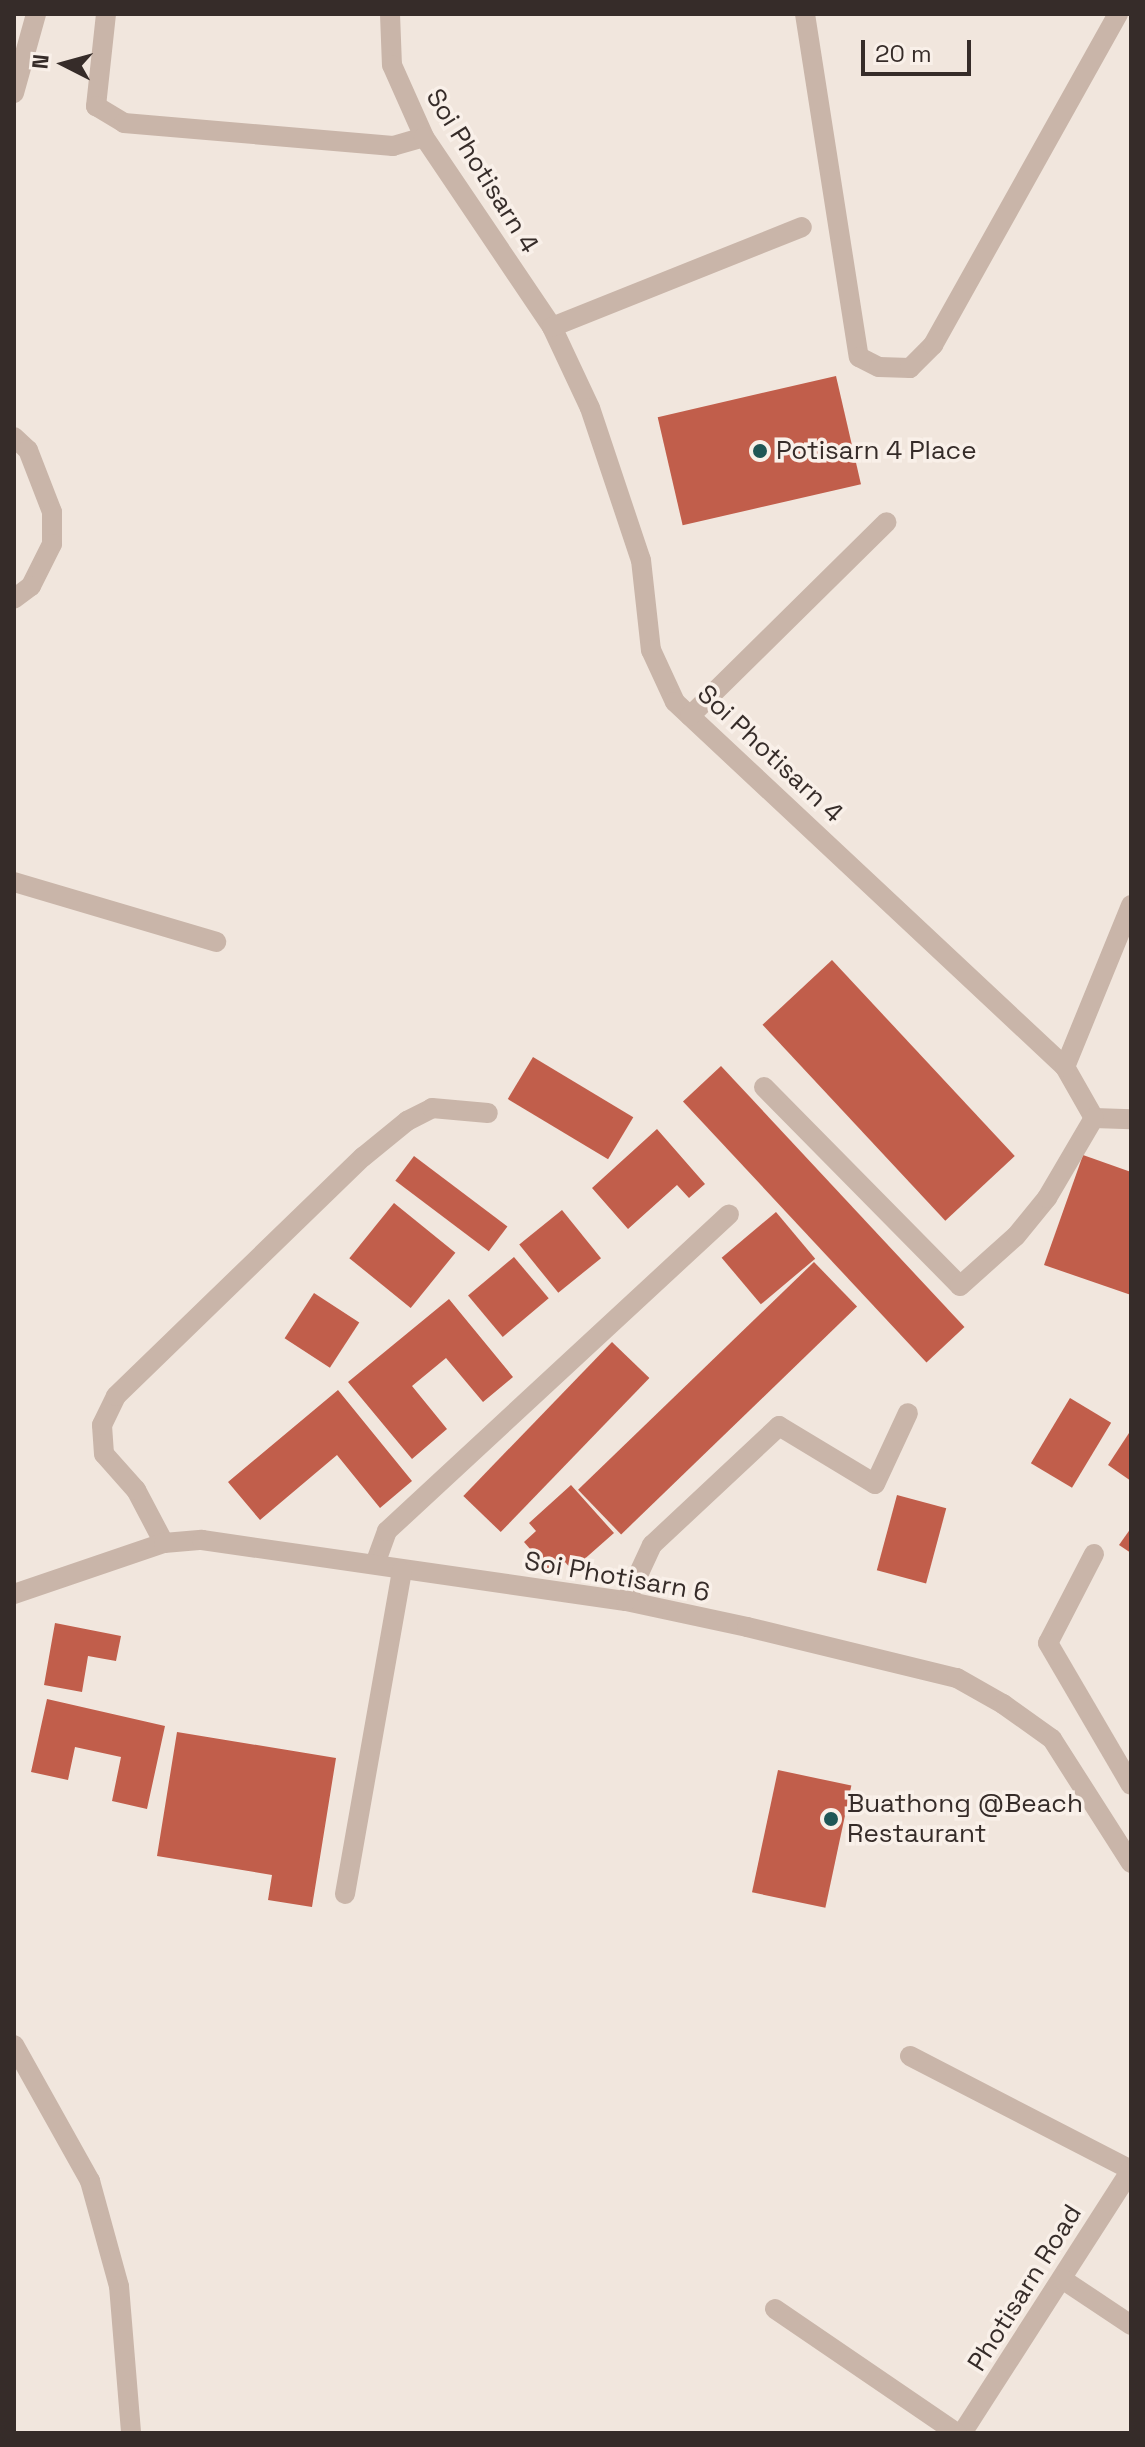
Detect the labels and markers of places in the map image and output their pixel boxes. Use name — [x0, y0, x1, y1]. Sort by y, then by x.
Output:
place label: Potisarn 4 Place — [776, 435, 977, 467]
marker: Potisarn 4 Place — [751, 442, 769, 460]
place label: Buathong @Beach Restaurant — [847, 1788, 1083, 1850]
marker: Buathong @Beach Restaurant — [822, 1810, 840, 1828]

